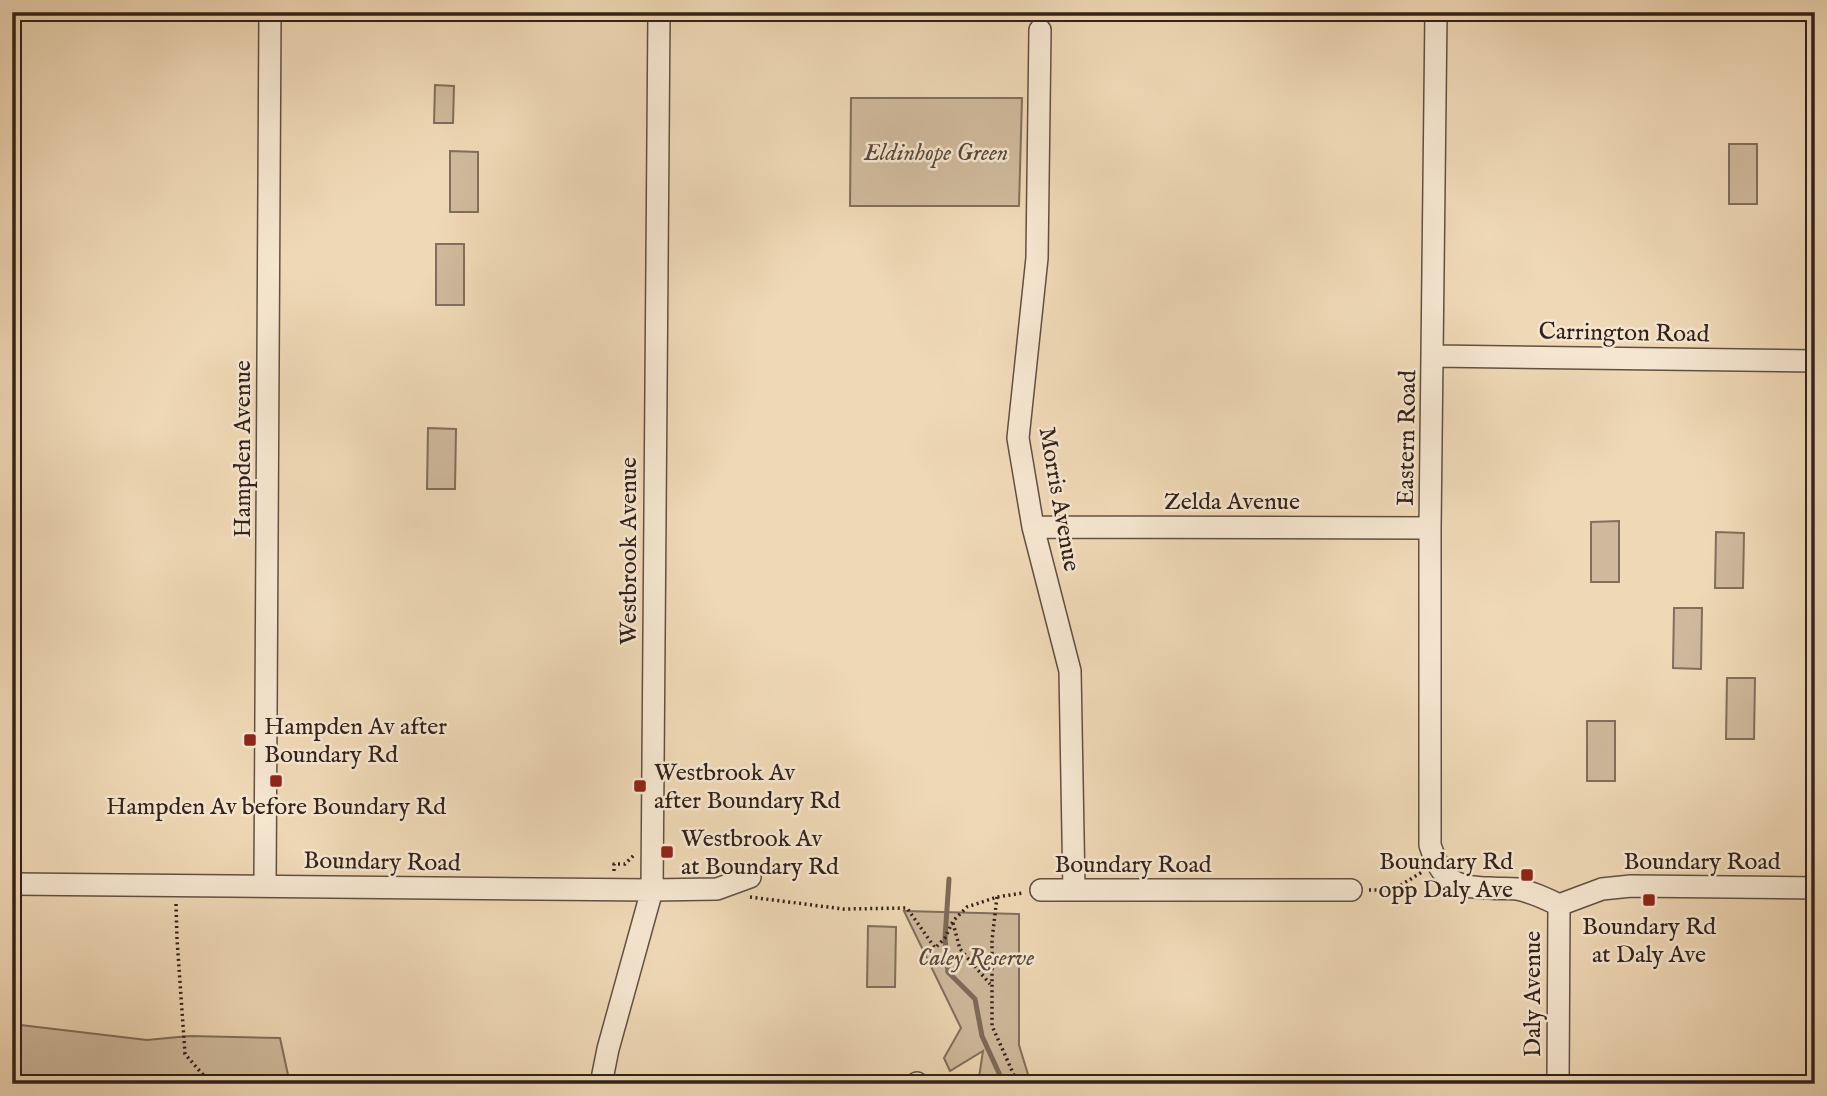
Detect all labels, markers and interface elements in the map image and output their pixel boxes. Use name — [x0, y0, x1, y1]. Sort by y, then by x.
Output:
park label: Eldinhope Green — [863, 138, 1008, 169]
street label: Carrington Road — [1538, 317, 1710, 350]
street label: Hampden Avenue — [228, 360, 259, 538]
street label: Eastern Road — [1391, 370, 1424, 506]
street label: Morris Avenue — [1031, 425, 1086, 574]
street label: Westbrook Avenue — [614, 457, 645, 645]
street label: Zelda Avenue — [1164, 487, 1300, 518]
place label: Hampden Av after Boundary Rd — [264, 712, 447, 771]
marker: Hampden Av after Boundary Rd — [242, 732, 258, 748]
place label: Westbrook Av after Boundary Rd — [654, 758, 841, 817]
marker: Hampden Av before Boundary Rd — [268, 773, 284, 789]
marker: Westbrook Av after Boundary Rd — [632, 778, 648, 794]
place label: Hampden Av before Boundary Rd — [106, 792, 446, 823]
place label: Westbrook Av at Boundary Rd — [681, 824, 839, 883]
marker: Westbrook Av at Boundary Rd — [659, 844, 675, 860]
street label: Boundary Road — [303, 846, 461, 879]
place label: Boundary Rd opp Daly Ave — [1379, 847, 1513, 906]
street label: Boundary Road — [1623, 847, 1781, 878]
street label: Boundary Road — [1054, 850, 1212, 881]
marker: Boundary Rd opp Daly Ave — [1519, 867, 1535, 883]
marker: Boundary Rd at Daly Ave — [1641, 892, 1657, 908]
place label: Boundary Rd at Daly Ave — [1582, 912, 1716, 971]
street label: Daly Avenue — [1518, 931, 1549, 1057]
park label: Caley Reserve — [918, 943, 1034, 974]

